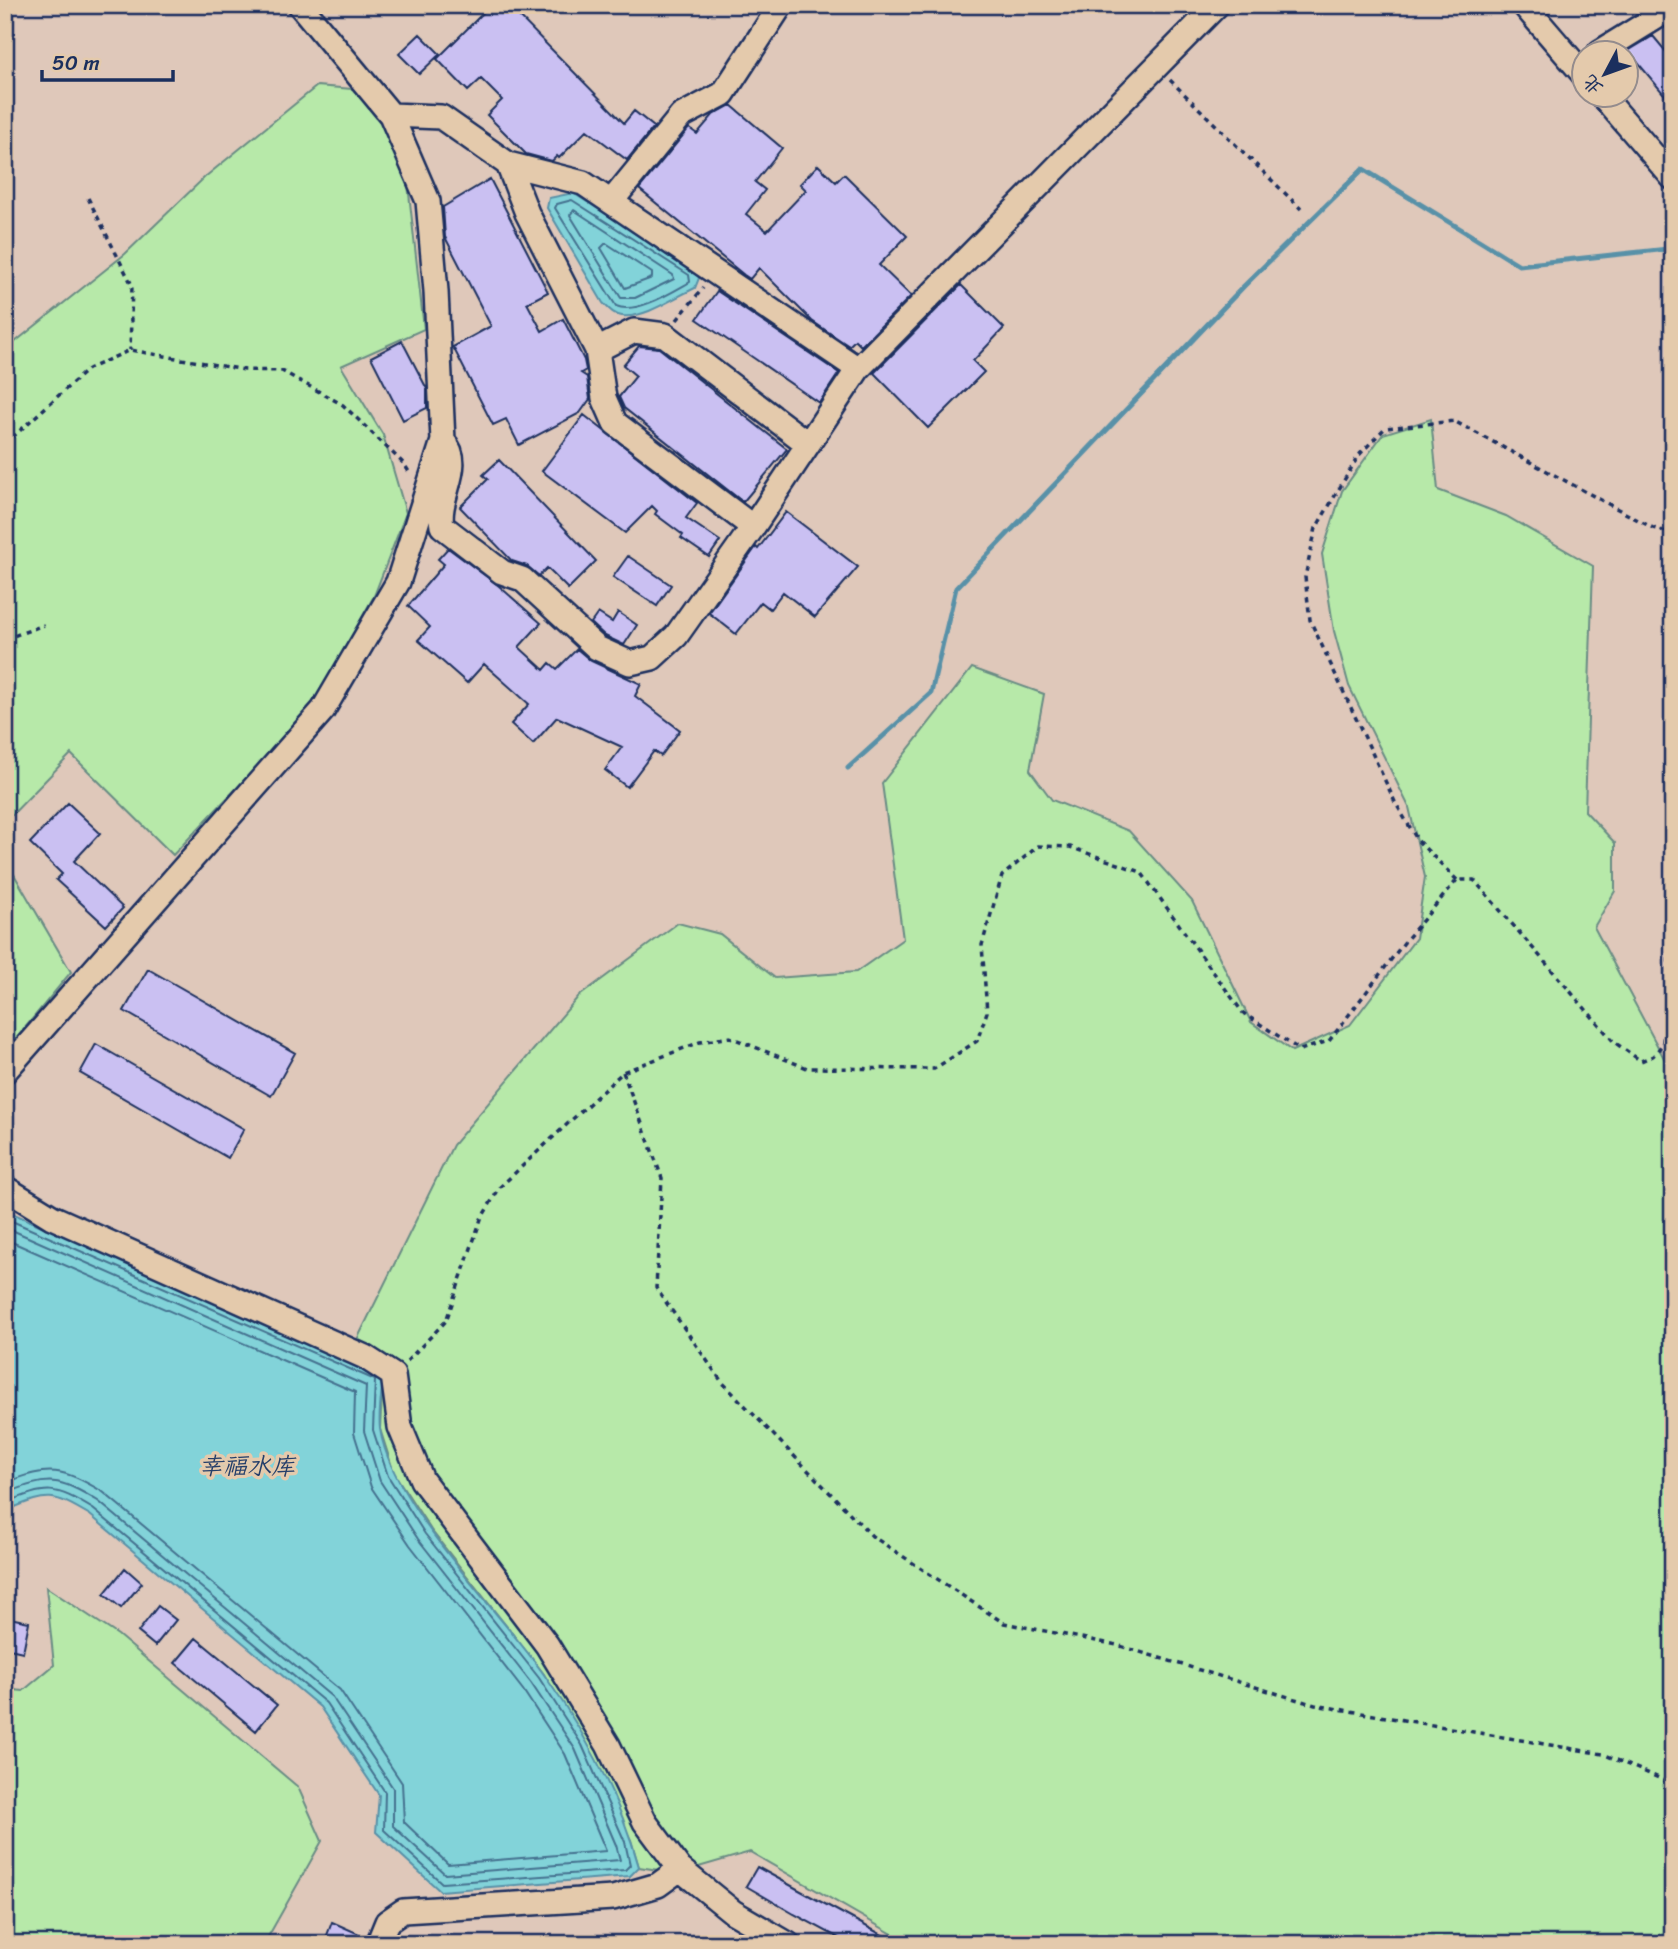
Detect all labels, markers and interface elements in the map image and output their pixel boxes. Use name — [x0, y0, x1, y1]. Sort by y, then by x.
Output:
scale bar — [42, 38, 173, 82]
north arrow — [1570, 38, 1640, 108]
text: 50 m — [52, 44, 100, 82]
text: 北 — [1574, 67, 1611, 103]
water label: 幸福水库 — [199, 1445, 297, 1487]

